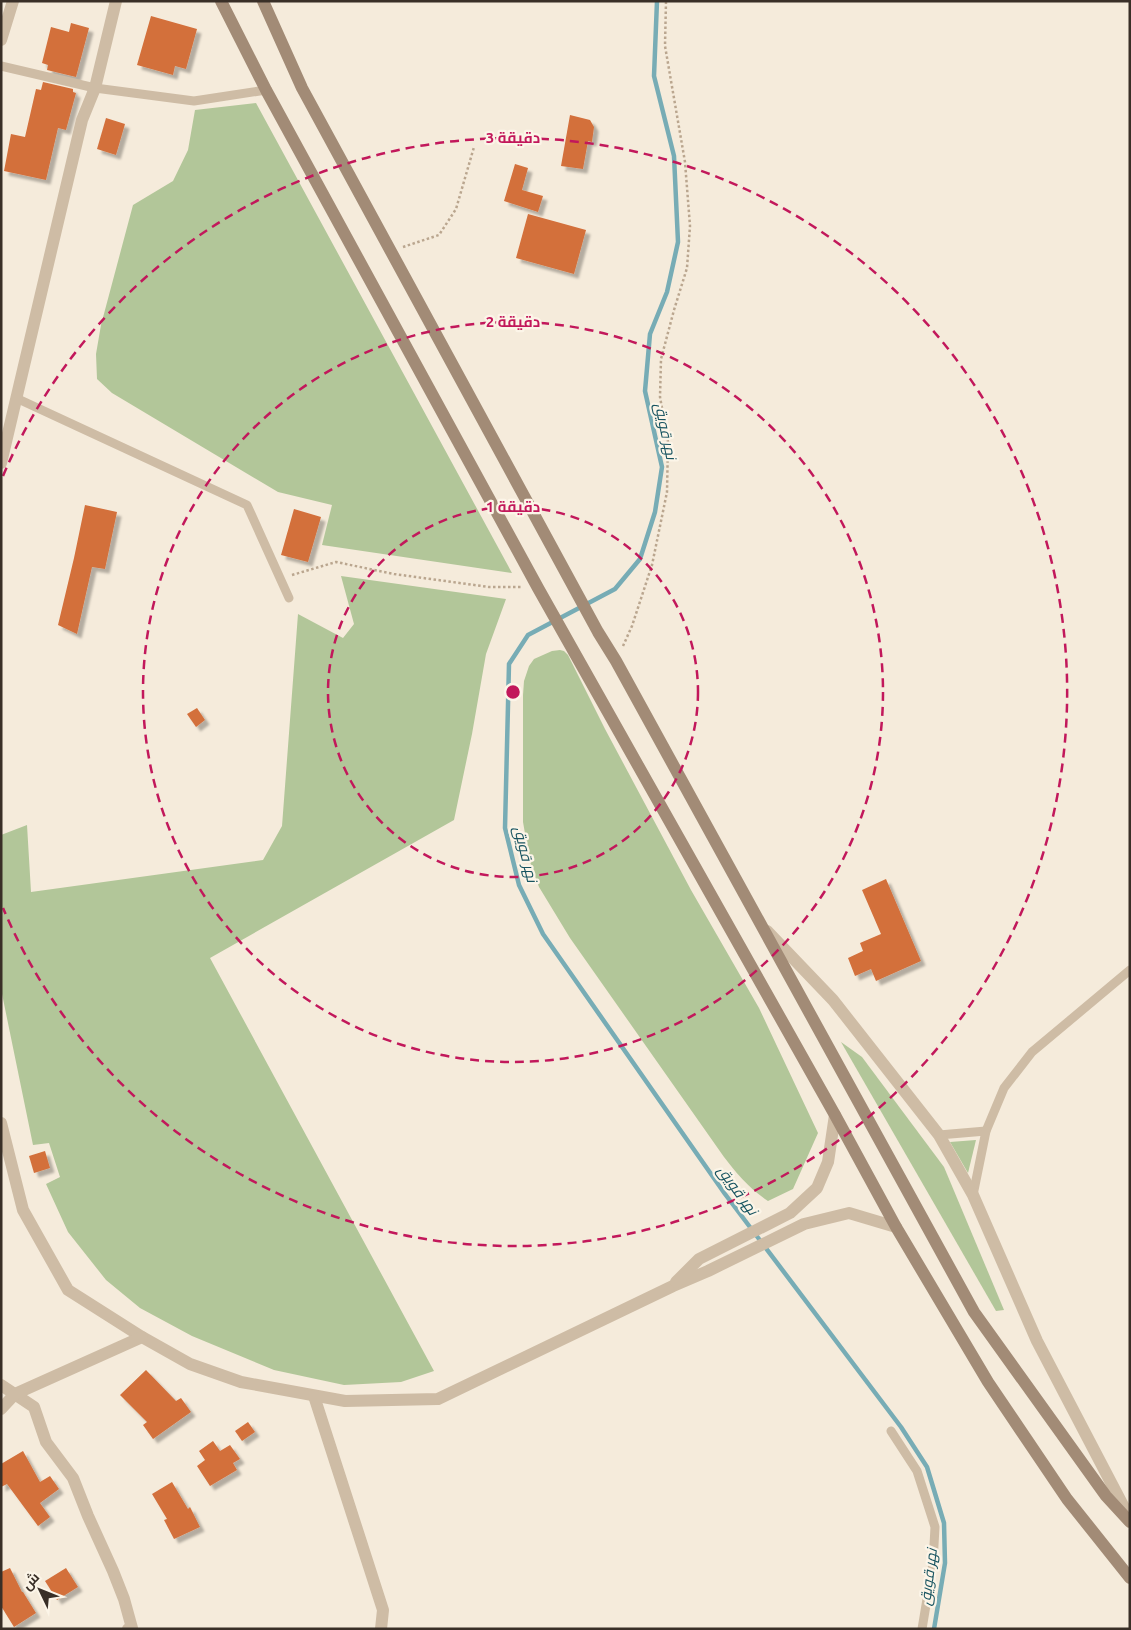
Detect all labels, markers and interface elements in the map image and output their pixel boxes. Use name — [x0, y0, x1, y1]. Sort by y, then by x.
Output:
text: 3 دقيقة — [486, 129, 540, 146]
text: 2 دقيقة — [486, 313, 540, 330]
water label: نهر قويق — [651, 401, 681, 463]
text: 1 دقيقة — [486, 498, 540, 515]
centre of rings — [504, 683, 522, 701]
water label: نهر قويق — [510, 824, 542, 886]
water label: نهر قويق — [714, 1162, 763, 1220]
water label: نهر قويق — [916, 1546, 941, 1606]
north arrow — [15, 1565, 65, 1615]
text: ش — [19, 1569, 43, 1594]

